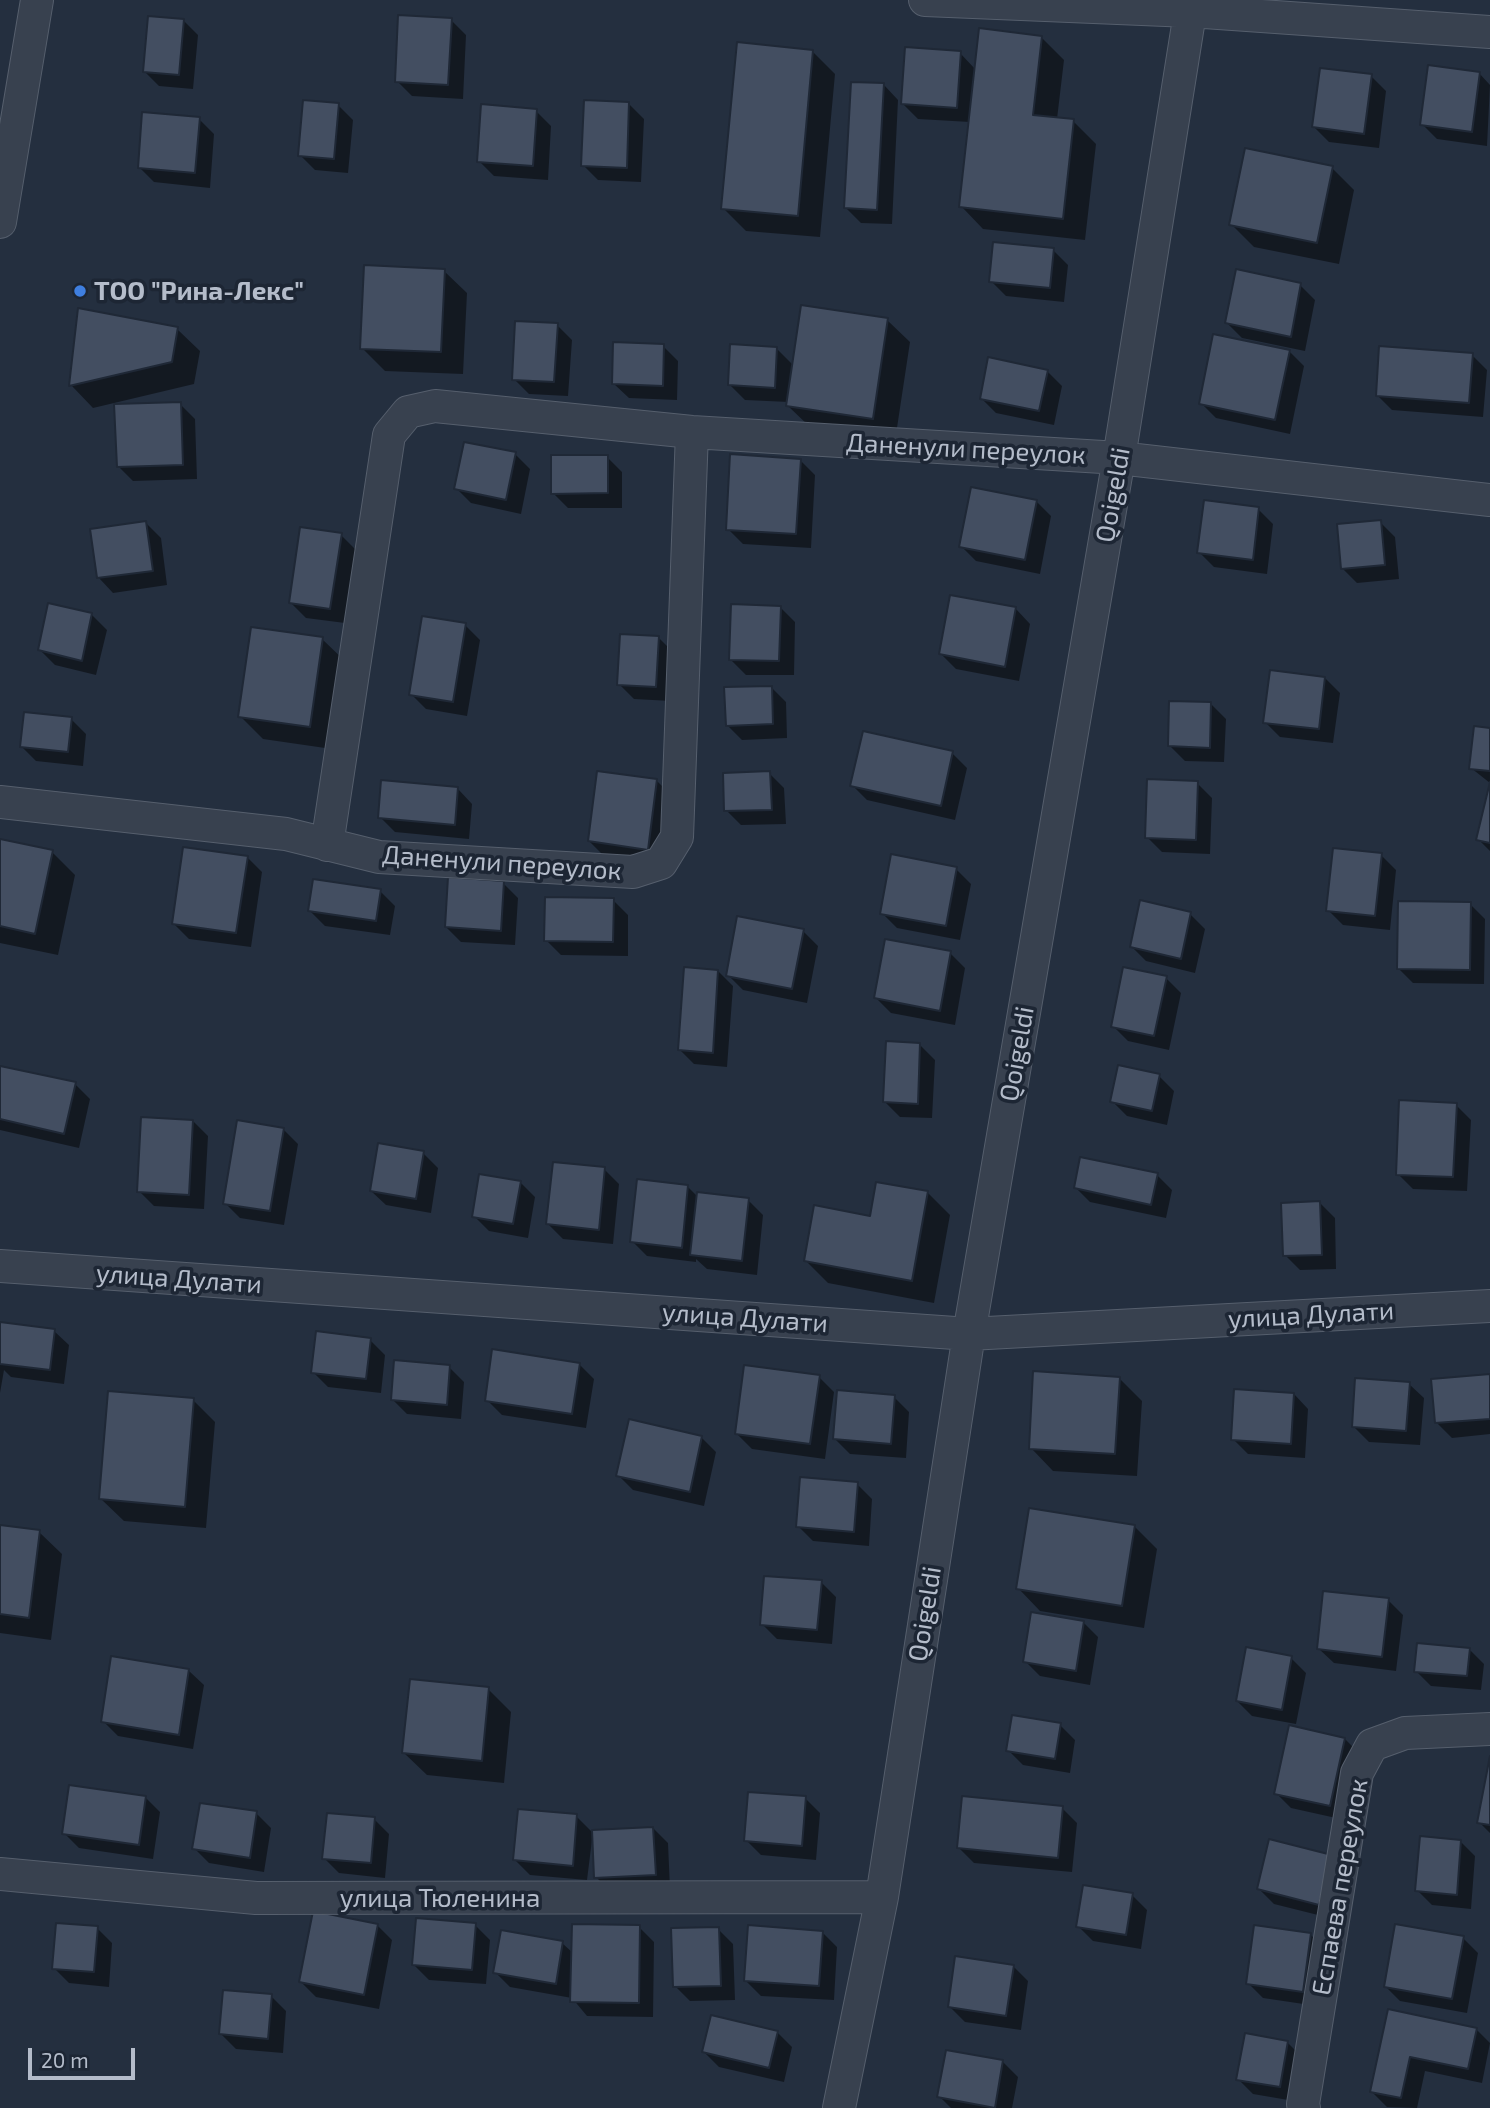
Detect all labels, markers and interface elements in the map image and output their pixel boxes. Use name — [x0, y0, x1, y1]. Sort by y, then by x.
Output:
place label: ТОО "Рина-Лекс" — [94, 275, 304, 307]
marker: ТОО "Рина-Лекс" — [72, 283, 88, 299]
street label: Даненули переулок — [845, 427, 1087, 471]
street label: Qoigeldi — [1089, 445, 1137, 545]
street label: Даненули переулок — [381, 839, 623, 887]
street label: Qoigeldi — [993, 1004, 1041, 1104]
street label: улица Дулати — [95, 1258, 263, 1300]
street label: улица Дулати — [1227, 1295, 1395, 1335]
street label: улица Дулати — [661, 1297, 829, 1339]
street label: Qoigeldi — [902, 1564, 948, 1664]
street label: Еспаева переулок — [1306, 1776, 1374, 1998]
street label: улица Тюленина — [340, 1882, 540, 1914]
scale bar — [32, 2035, 138, 2078]
text: 20 m — [41, 2047, 89, 2072]

